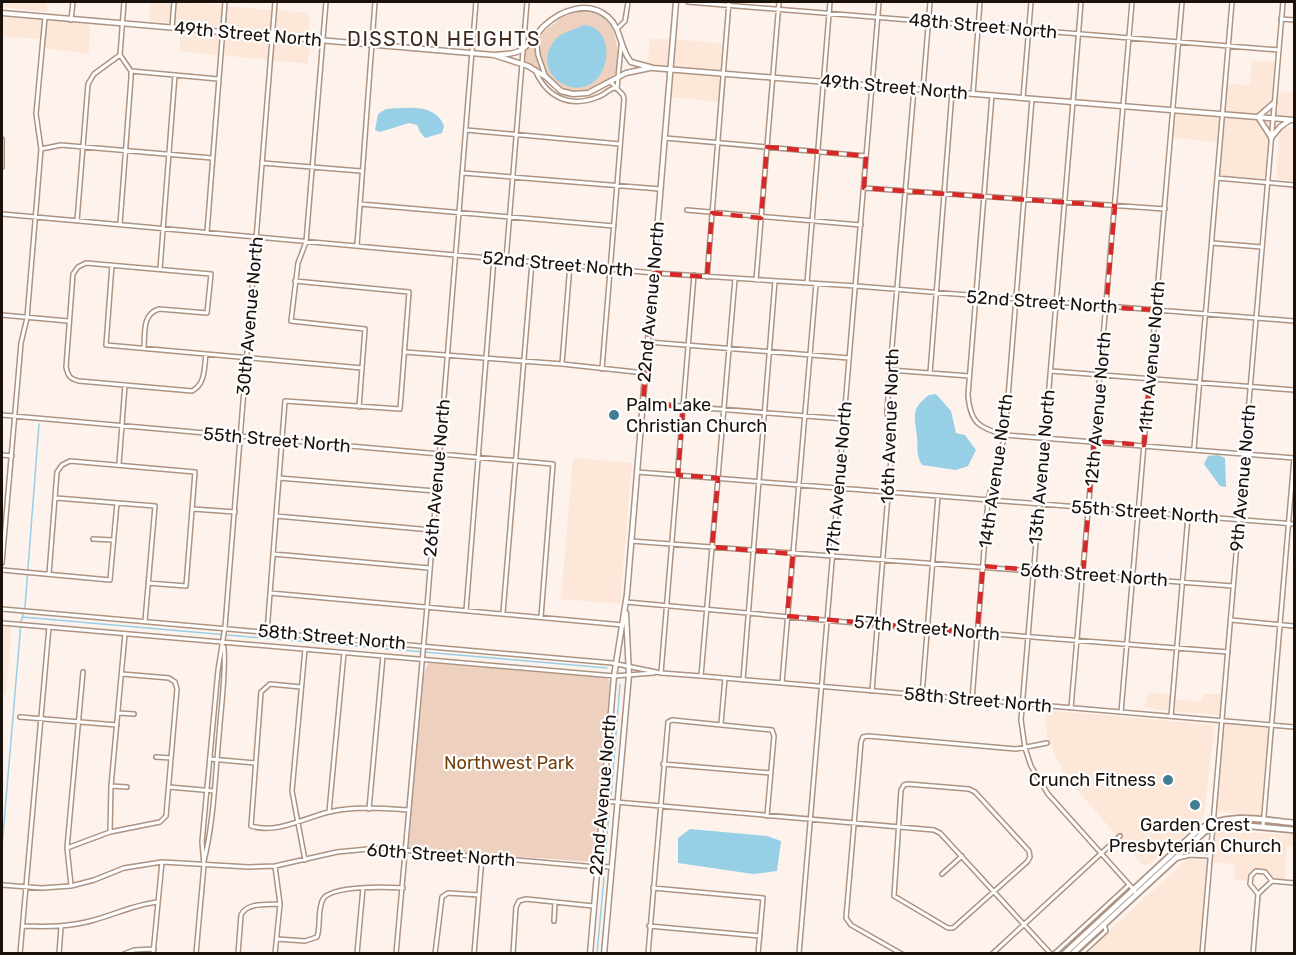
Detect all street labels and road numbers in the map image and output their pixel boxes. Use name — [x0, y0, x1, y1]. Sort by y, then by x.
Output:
street label: 48th Street North — [908, 9, 1058, 43]
street label: 49th Street North — [173, 17, 323, 51]
street label: 49th Street North — [819, 70, 969, 104]
street label: 22nd Avenue North — [633, 220, 669, 384]
street label: 30th Avenue North — [232, 236, 268, 396]
street label: 52nd Street North — [482, 246, 634, 282]
street label: 11th Avenue North — [1134, 280, 1170, 434]
street label: 52nd Street North — [966, 286, 1118, 318]
street label: 12th Avenue North — [1080, 331, 1116, 487]
street label: 16th Avenue North — [876, 348, 904, 504]
street label: 13th Avenue North — [1024, 389, 1060, 545]
street label: 14th Avenue North — [974, 392, 1018, 550]
street label: 26th Avenue North — [419, 398, 455, 558]
street label: 17th Avenue North — [821, 400, 857, 556]
street label: 9th Avenue North — [1226, 403, 1260, 553]
street label: 55th Street North — [202, 423, 352, 457]
street label: 55th Street North — [1070, 496, 1220, 528]
street label: 56th Street North — [1019, 559, 1169, 591]
street label: 57th Street North — [853, 611, 1001, 645]
street label: 58th Street North — [257, 620, 407, 654]
street label: 58th Street North — [903, 683, 1053, 717]
street label: 22nd Avenue North — [585, 713, 621, 877]
street label: 60th Street North — [366, 839, 516, 871]

